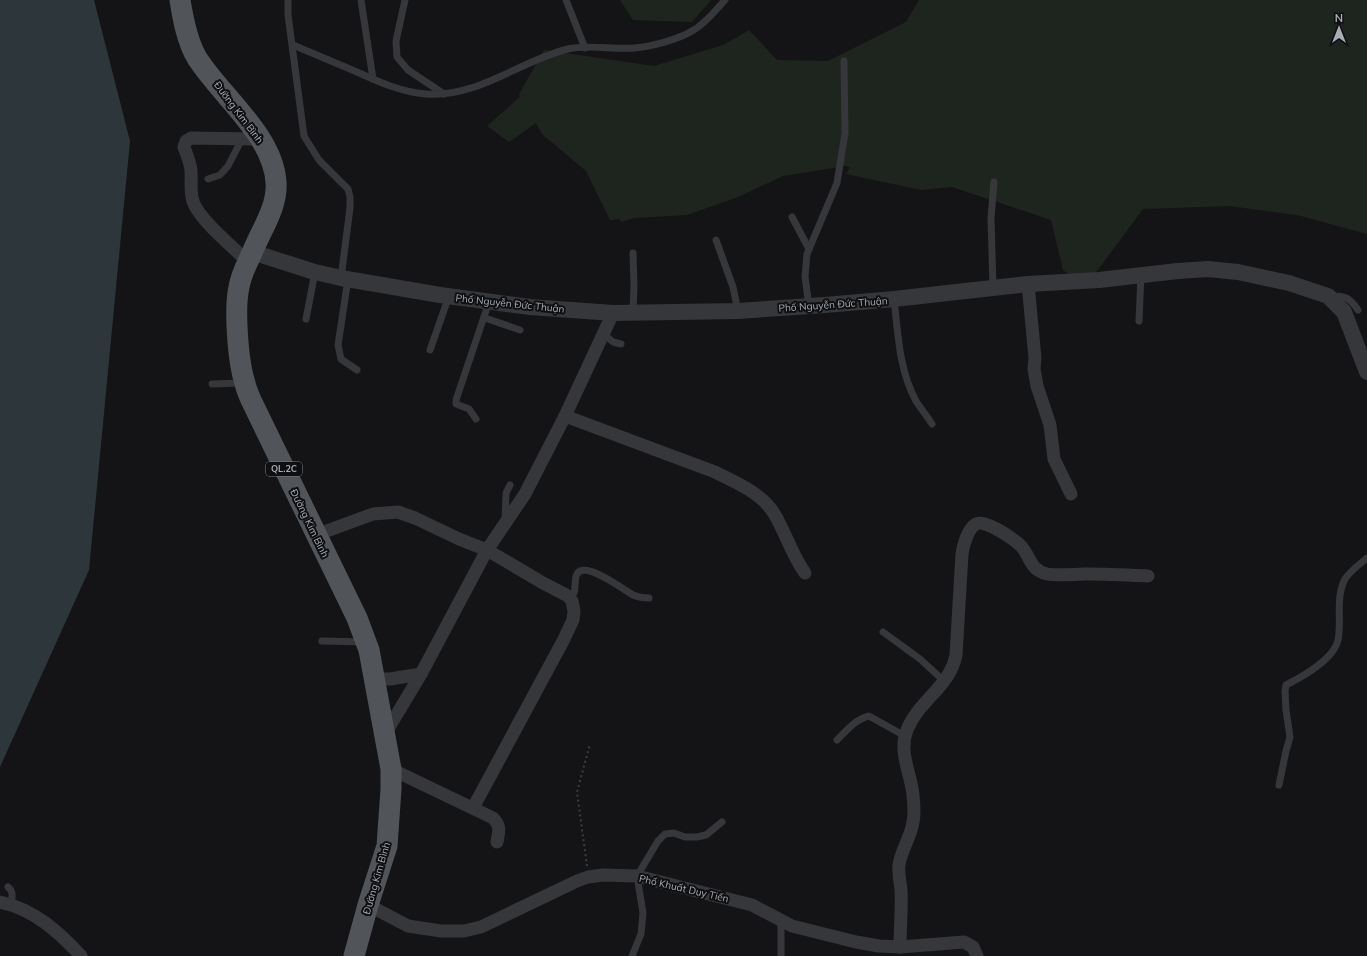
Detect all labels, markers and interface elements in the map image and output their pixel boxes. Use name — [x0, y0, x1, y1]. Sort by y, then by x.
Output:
north arrow — [1319, 8, 1359, 48]
text: N — [1335, 11, 1343, 25]
street label: Đường Kim Bình — [211, 79, 266, 146]
street label: Phố Nguyễn Đức Thuận — [455, 291, 565, 316]
street label: Phố Nguyễn Đức Thuận — [778, 294, 888, 315]
road number: QL.2C — [266, 462, 302, 476]
street label: Đường Kim Bình — [287, 487, 332, 560]
street label: Đường Kim Bình — [360, 840, 393, 916]
street label: Phố Khuất Duy Tiến — [638, 872, 730, 905]

